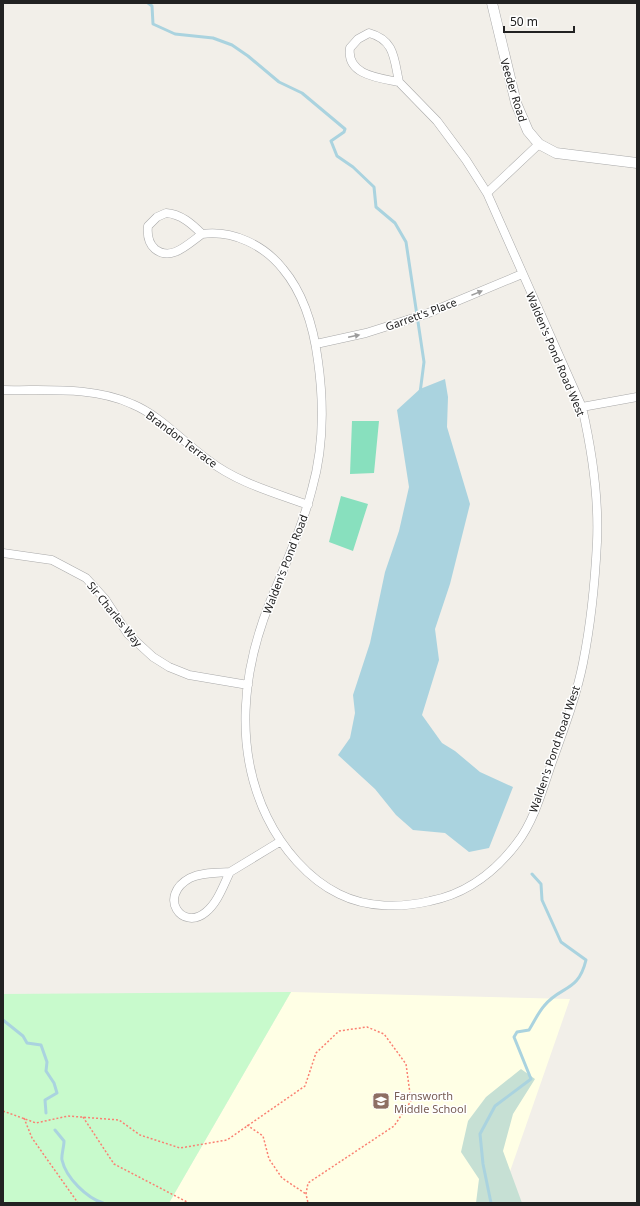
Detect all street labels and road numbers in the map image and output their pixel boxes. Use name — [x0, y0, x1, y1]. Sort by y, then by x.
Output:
street label: Veeder Road — [497, 56, 531, 124]
street label: Walden's Pond Road West — [523, 290, 589, 418]
street label: Garrett's Place — [383, 294, 459, 334]
street label: Brandon Terrace — [143, 407, 221, 471]
street label: Walden's Pond Road — [259, 512, 311, 616]
street label: Sir Charles Way — [84, 578, 146, 650]
street label: Walden's Pond Road West — [525, 683, 583, 815]

